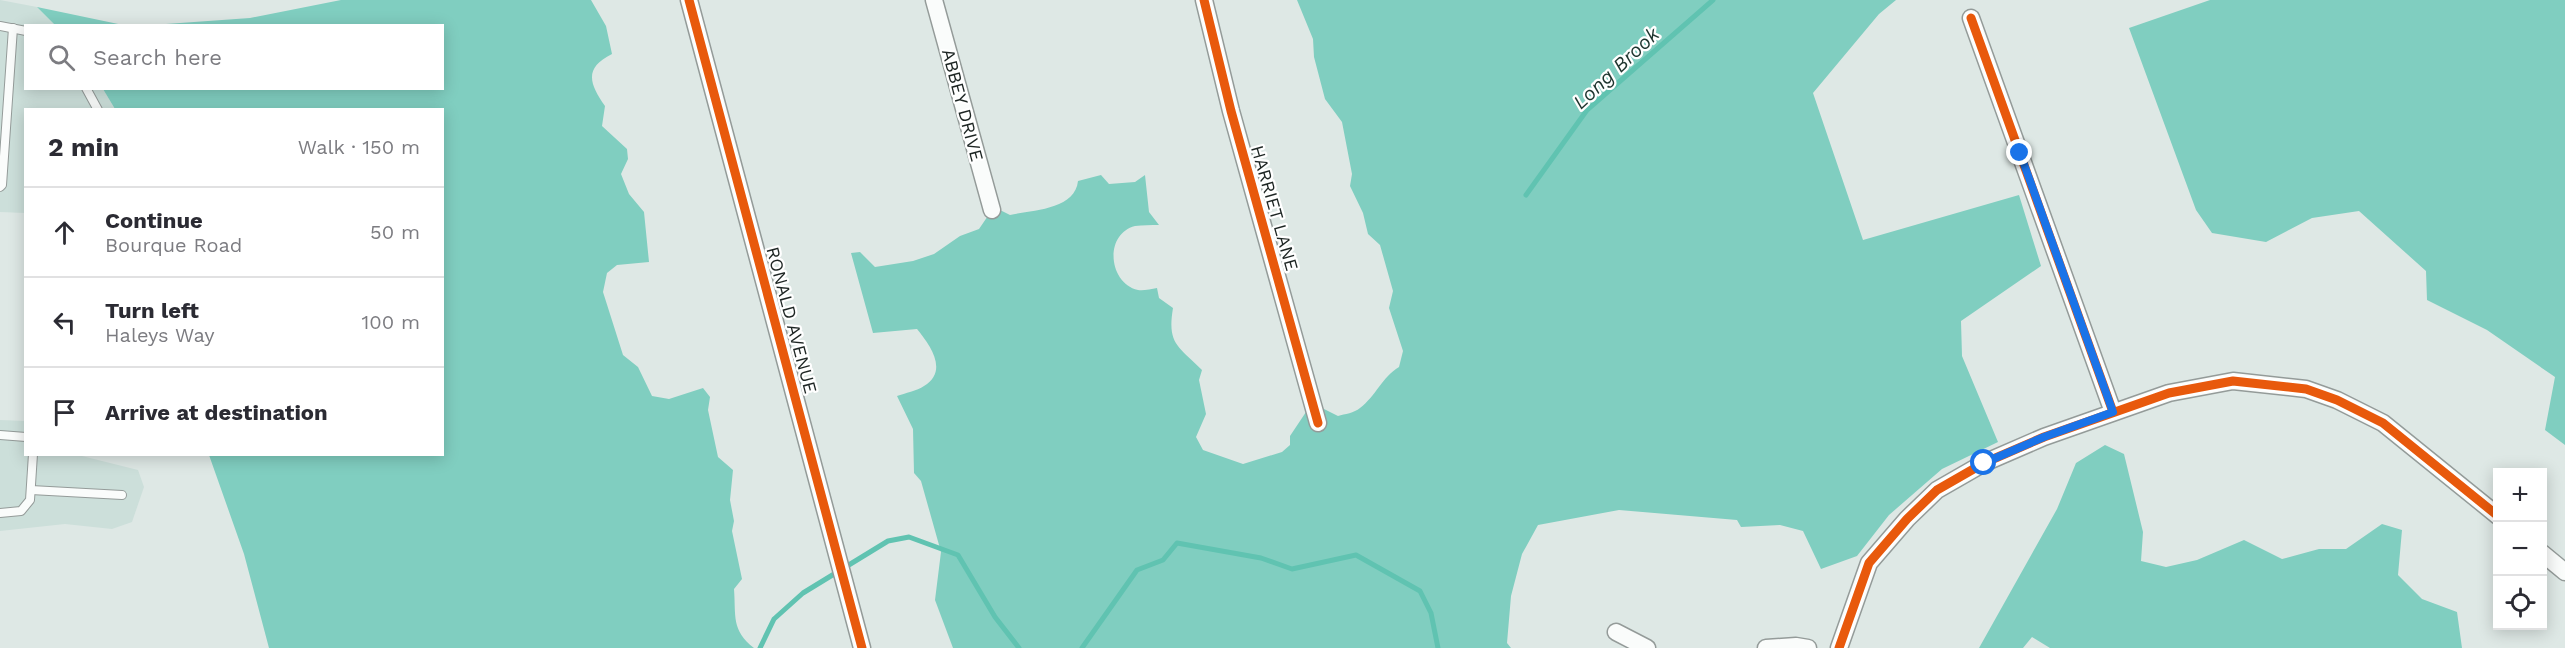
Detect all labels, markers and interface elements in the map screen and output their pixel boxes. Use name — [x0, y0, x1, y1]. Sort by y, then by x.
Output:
water label: Long Brook — [1568, 21, 1665, 114]
search box — [24, 24, 444, 90]
icon: search — [45, 41, 78, 74]
text: Search here — [93, 45, 222, 70]
street label: ABBEY DRIVE — [938, 46, 988, 164]
text: 2 min — [48, 132, 119, 162]
text: Walk · 150 m — [298, 135, 420, 159]
route end — [2006, 139, 2032, 165]
street label: HARRIET LANE — [1247, 143, 1303, 273]
text: Continue — [105, 208, 203, 233]
icon: ahead — [48, 216, 81, 249]
text: 50 m — [370, 220, 420, 244]
text: Bourque Road — [105, 233, 242, 257]
street label: RONALD AVENUE — [762, 244, 822, 396]
text: Turn left — [105, 298, 199, 323]
icon: left — [48, 306, 81, 339]
text: 100 m — [361, 310, 420, 334]
text: Haleys Way — [105, 323, 214, 347]
icon: arrive — [48, 396, 81, 429]
text: Arrive at destination — [105, 400, 328, 425]
route start — [1970, 449, 1996, 475]
map controls — [2493, 468, 2547, 630]
button: + — [2493, 468, 2547, 522]
button: − — [2493, 522, 2547, 576]
button: locate — [2493, 576, 2547, 630]

